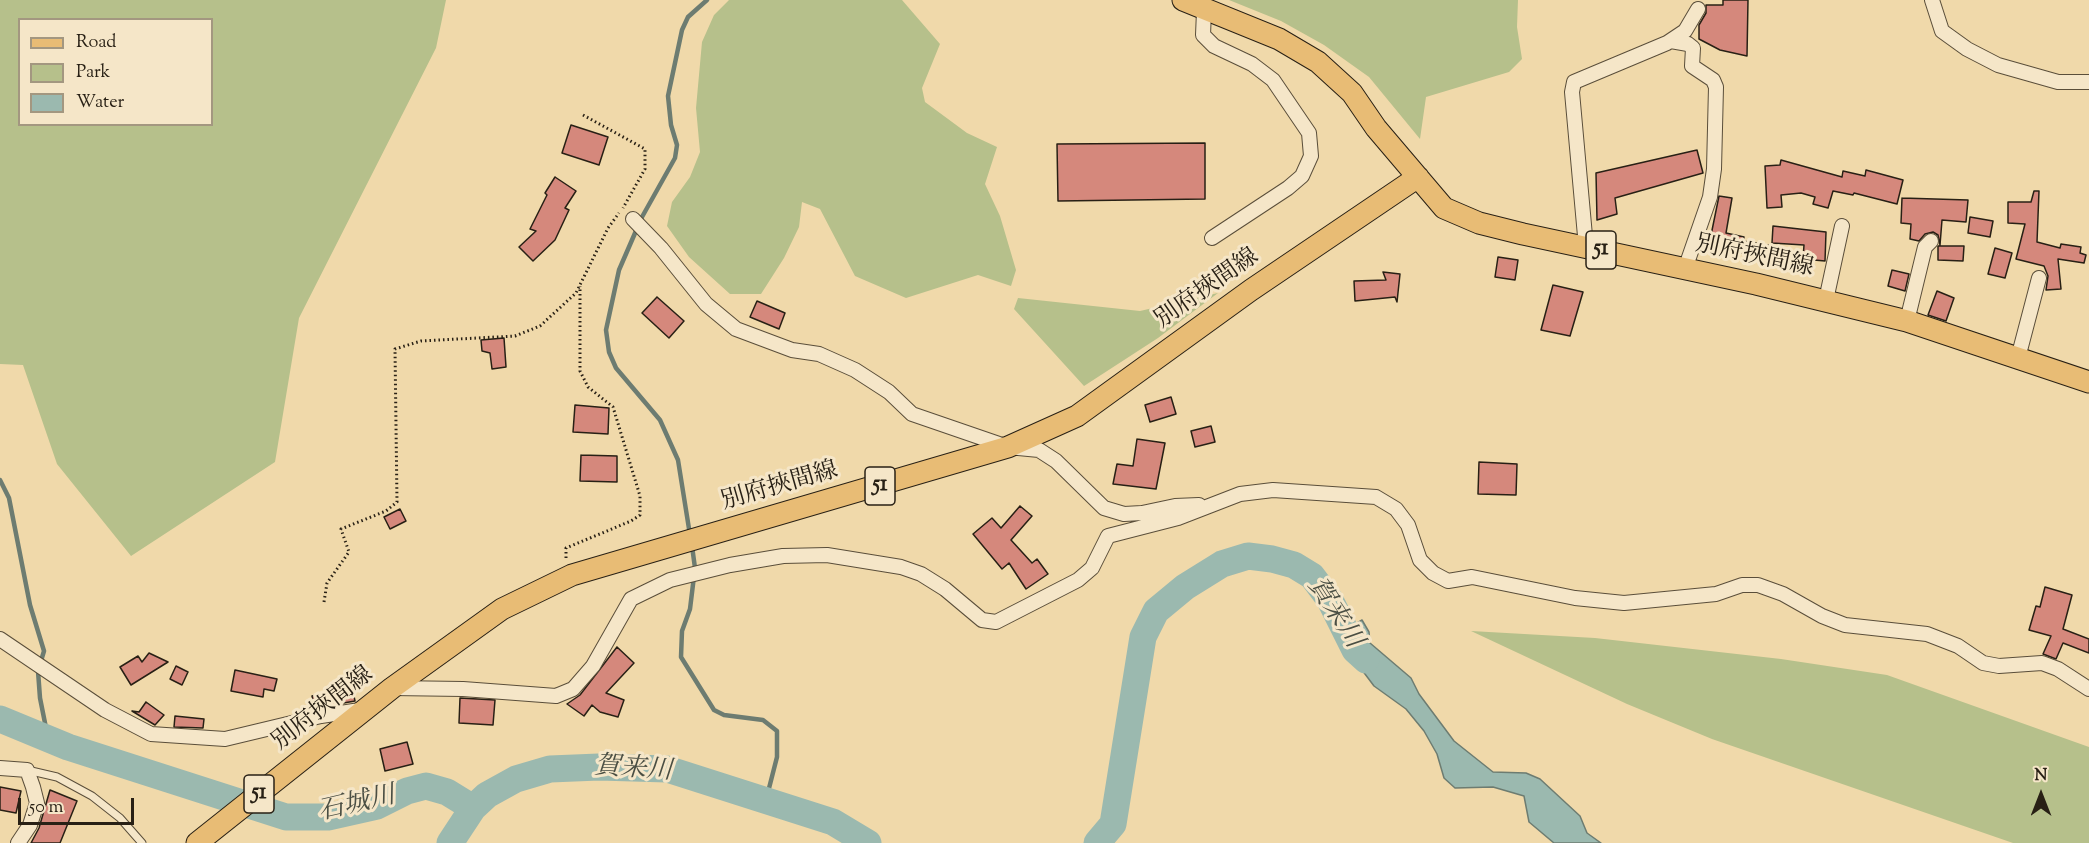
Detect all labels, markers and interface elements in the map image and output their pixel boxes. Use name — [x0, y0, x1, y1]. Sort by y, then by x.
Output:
legend — [18, 18, 213, 126]
text: Road — [76, 30, 116, 56]
text: Park — [76, 60, 110, 86]
text: Water — [76, 90, 124, 116]
road number: 51 — [1586, 231, 1616, 269]
street label: 別府挾間線 — [1692, 231, 1816, 285]
street label: 別府挾間線 — [1151, 244, 1265, 336]
street label: 別府挾間線 — [718, 458, 842, 518]
road number: 51 — [865, 467, 895, 505]
water label: 賀来川 — [1299, 573, 1367, 655]
street label: 別府挾間線 — [268, 662, 380, 758]
water label: 賀来川 — [593, 753, 673, 789]
north arrow — [2011, 765, 2071, 825]
text: N — [2035, 765, 2047, 788]
road number: 51 — [244, 775, 274, 813]
water label: 石城川 — [315, 782, 399, 830]
scale bar — [21, 786, 136, 824]
text: 50 m — [29, 795, 63, 821]

